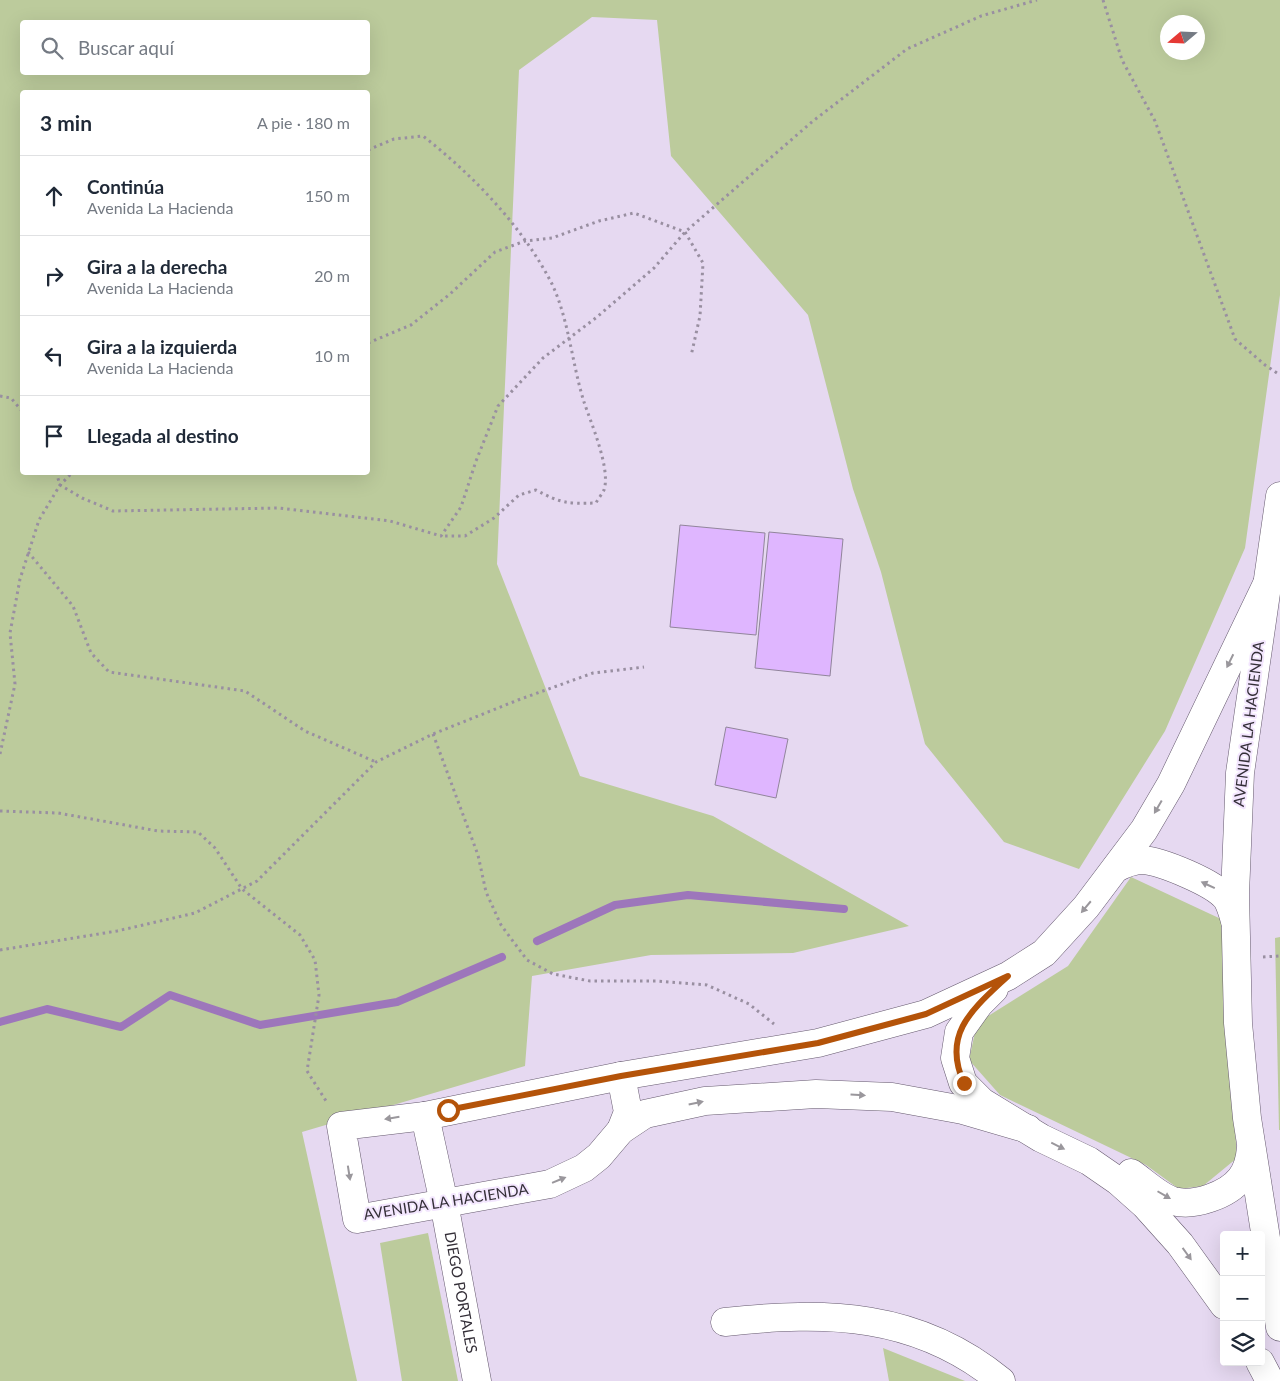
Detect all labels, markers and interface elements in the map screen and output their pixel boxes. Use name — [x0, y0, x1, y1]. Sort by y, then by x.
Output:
north arrow — [1160, 15, 1205, 60]
search box — [20, 20, 370, 75]
icon: search — [38, 34, 66, 62]
text: Buscar aquí — [78, 36, 174, 59]
text: 3 min — [40, 110, 92, 135]
text: A pie · 180 m — [257, 113, 350, 132]
text: Continúa — [87, 175, 164, 198]
icon: ahead — [40, 182, 68, 210]
text: 150 m — [305, 186, 350, 205]
text: Avenida La Hacienda — [87, 198, 233, 217]
text: Gira a la derecha — [87, 255, 227, 278]
icon: right — [40, 262, 68, 290]
text: 20 m — [314, 266, 350, 285]
text: Avenida La Hacienda — [87, 278, 233, 297]
text: Gira a la izquierda — [87, 335, 237, 358]
icon: left — [40, 342, 68, 370]
text: 10 m — [314, 346, 350, 365]
text: Avenida La Hacienda — [87, 358, 233, 377]
icon: arrive — [40, 422, 68, 450]
text: Llegada al destino — [87, 424, 239, 447]
street label: AVENIDA LA HACIENDA — [1229, 639, 1267, 808]
one-way arrow — [1226, 654, 1234, 668]
one-way arrow — [1153, 800, 1162, 813]
one-way arrow — [1201, 881, 1215, 889]
one-way arrow — [1080, 900, 1092, 912]
route end — [953, 1072, 976, 1095]
one-way arrow — [851, 1091, 867, 1099]
route start — [437, 1099, 460, 1122]
one-way arrow — [689, 1099, 704, 1107]
one-way arrow — [384, 1115, 400, 1123]
one-way arrow — [1051, 1142, 1065, 1150]
one-way arrow — [346, 1165, 354, 1181]
one-way arrow — [552, 1176, 566, 1184]
street label: AVENIDA LA HACIENDA — [362, 1179, 530, 1223]
one-way arrow — [1156, 1191, 1171, 1199]
street label: DIEGO PORTALES — [441, 1230, 482, 1355]
map controls — [1220, 1231, 1265, 1366]
button: + — [1220, 1231, 1265, 1276]
one-way arrow — [1182, 1247, 1192, 1261]
button: − — [1220, 1276, 1265, 1321]
button: layers — [1220, 1321, 1265, 1366]

